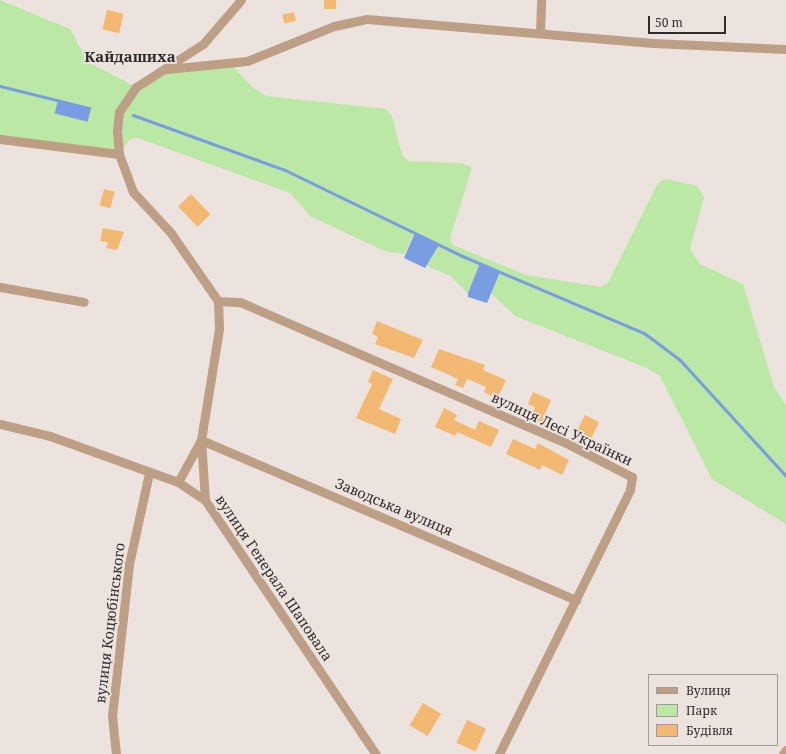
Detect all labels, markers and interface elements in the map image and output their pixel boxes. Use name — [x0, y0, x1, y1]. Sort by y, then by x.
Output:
scale bar — [650, 8, 728, 34]
text: 50 m — [655, 14, 683, 31]
district label: Кайдашиха — [84, 48, 176, 66]
street label: вулиця Лесі Українки — [489, 389, 635, 469]
street label: Заводська вулиця — [333, 475, 455, 539]
street label: вулиця Генерала Шаповала — [212, 492, 336, 664]
street label: вулиця Коцюбінського — [92, 542, 128, 704]
legend — [648, 674, 778, 746]
text: Вулиця — [686, 682, 731, 699]
text: Парк — [686, 702, 717, 719]
text: Будівля — [686, 722, 733, 739]

